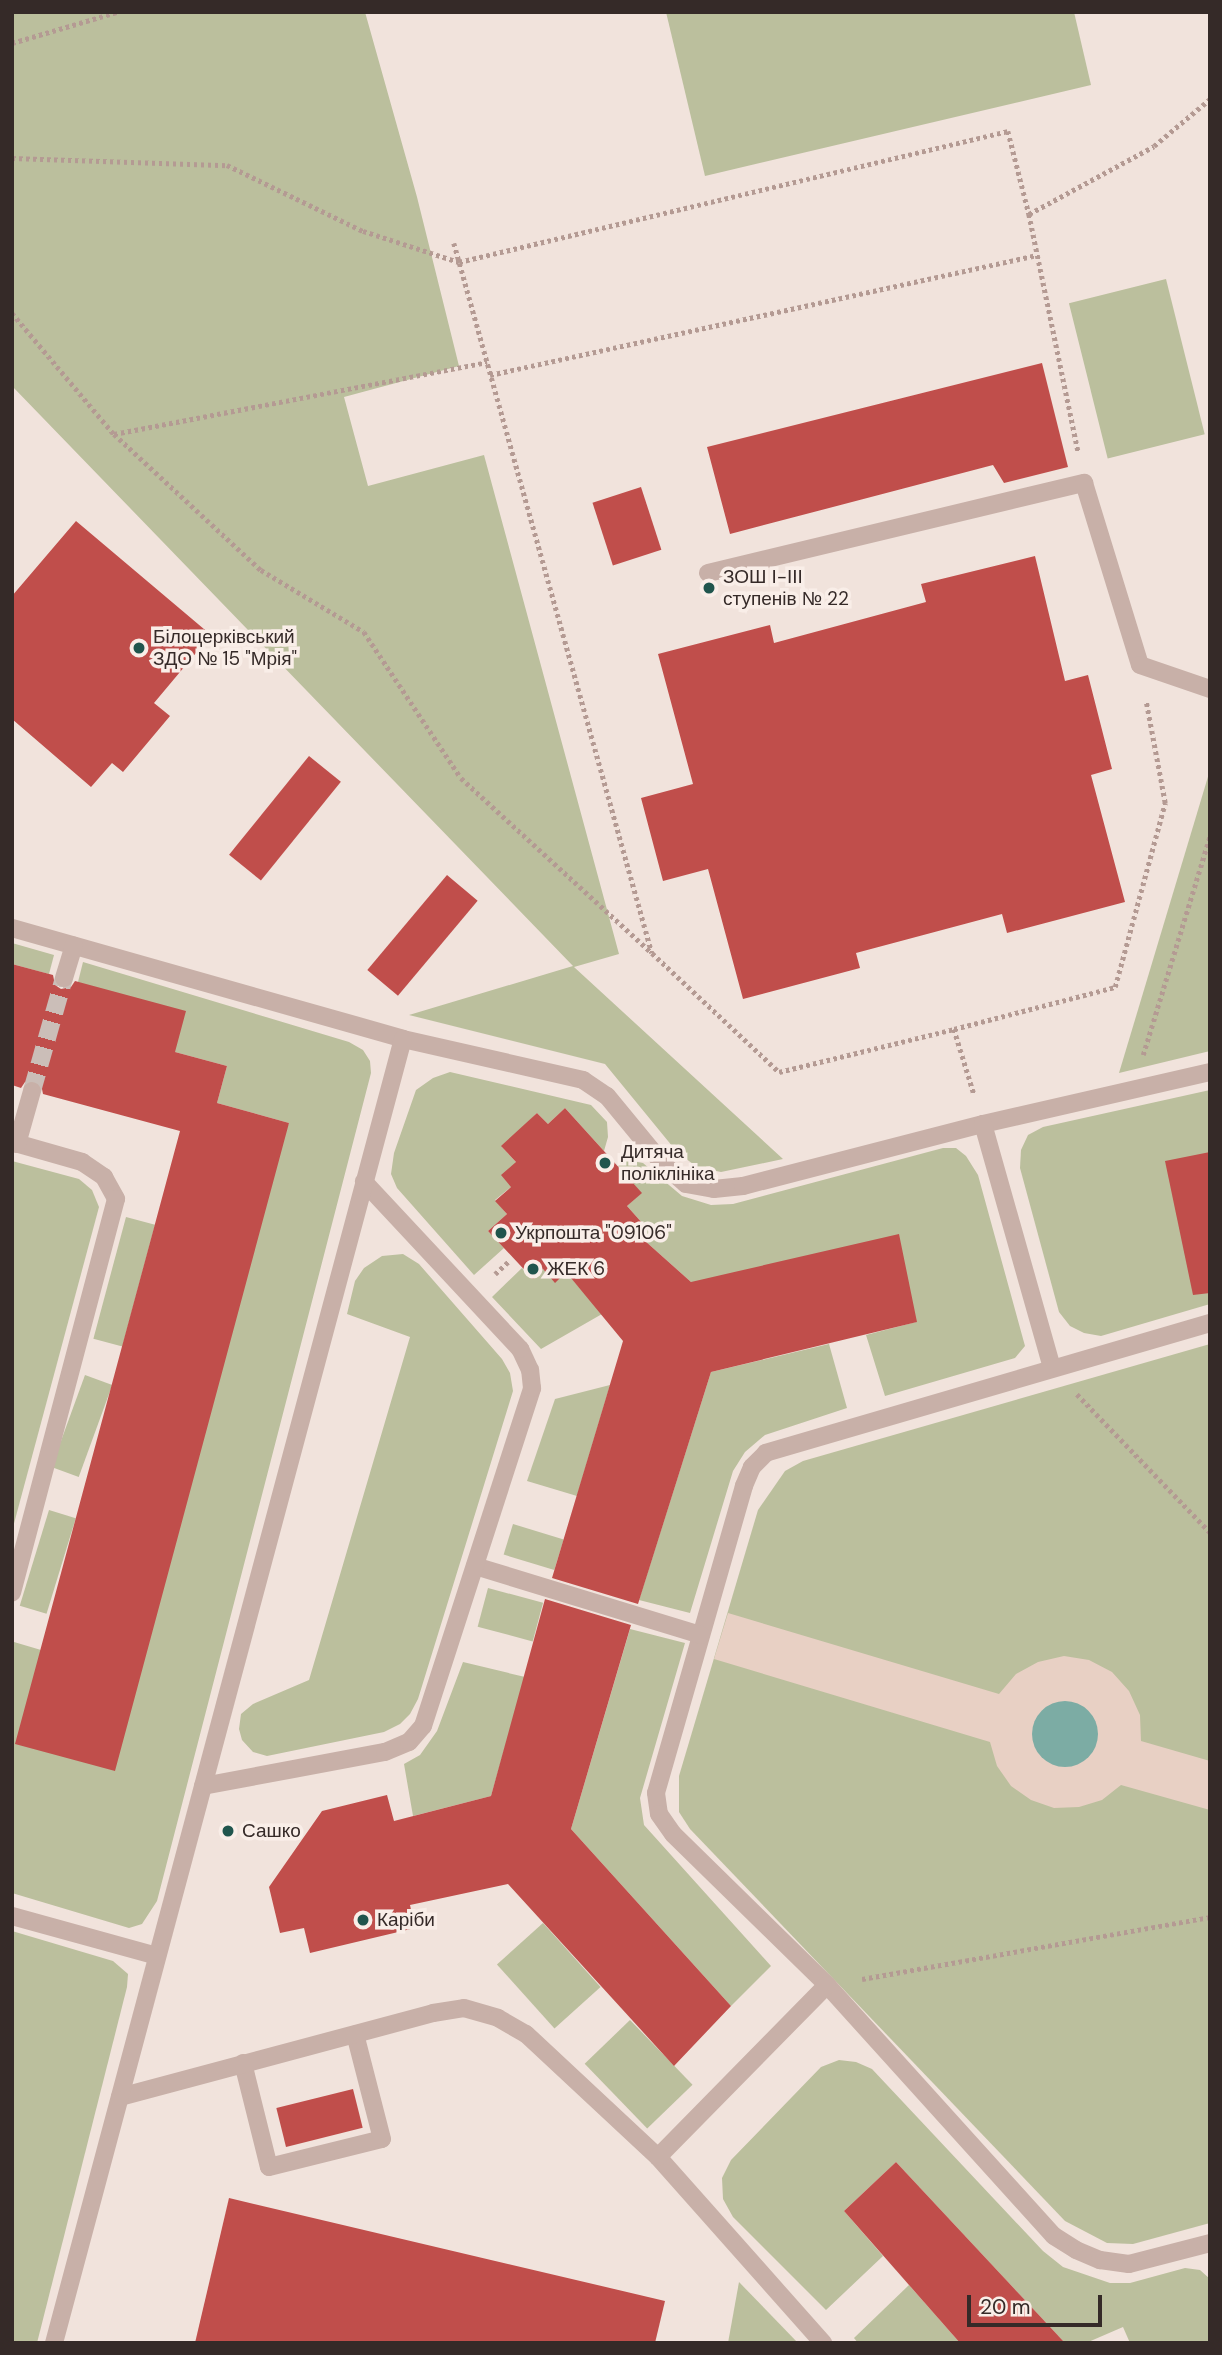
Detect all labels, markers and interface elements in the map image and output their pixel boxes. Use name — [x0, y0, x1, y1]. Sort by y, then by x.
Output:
place label: ЗОШ І-ІІІ ступенів № 22 — [723, 566, 849, 610]
marker: ЗОШ І-ІІІ ступенів № 22 — [701, 580, 717, 596]
place label: Білоцерківський ЗДО № 15 "Мрія" — [153, 626, 297, 670]
marker: Білоцерківський ЗДО № 15 "Мрія" — [131, 640, 147, 656]
place label: Дитяча поліклініка — [621, 1141, 715, 1185]
marker: Дитяча поліклініка — [595, 1153, 615, 1173]
place label: Укрпошта "09106" — [515, 1222, 672, 1244]
marker: Укрпошта "09106" — [493, 1225, 509, 1241]
place label: ЖЕК 6 — [547, 1258, 605, 1280]
marker: ЖЕК 6 — [525, 1261, 541, 1277]
place label: Сашко — [242, 1820, 301, 1842]
marker: Сашко — [220, 1823, 236, 1839]
place label: Каріби — [377, 1909, 435, 1931]
marker: Каріби — [355, 1912, 371, 1928]
scale bar — [970, 2282, 1105, 2326]
text: 20 m — [980, 2293, 1031, 2321]

